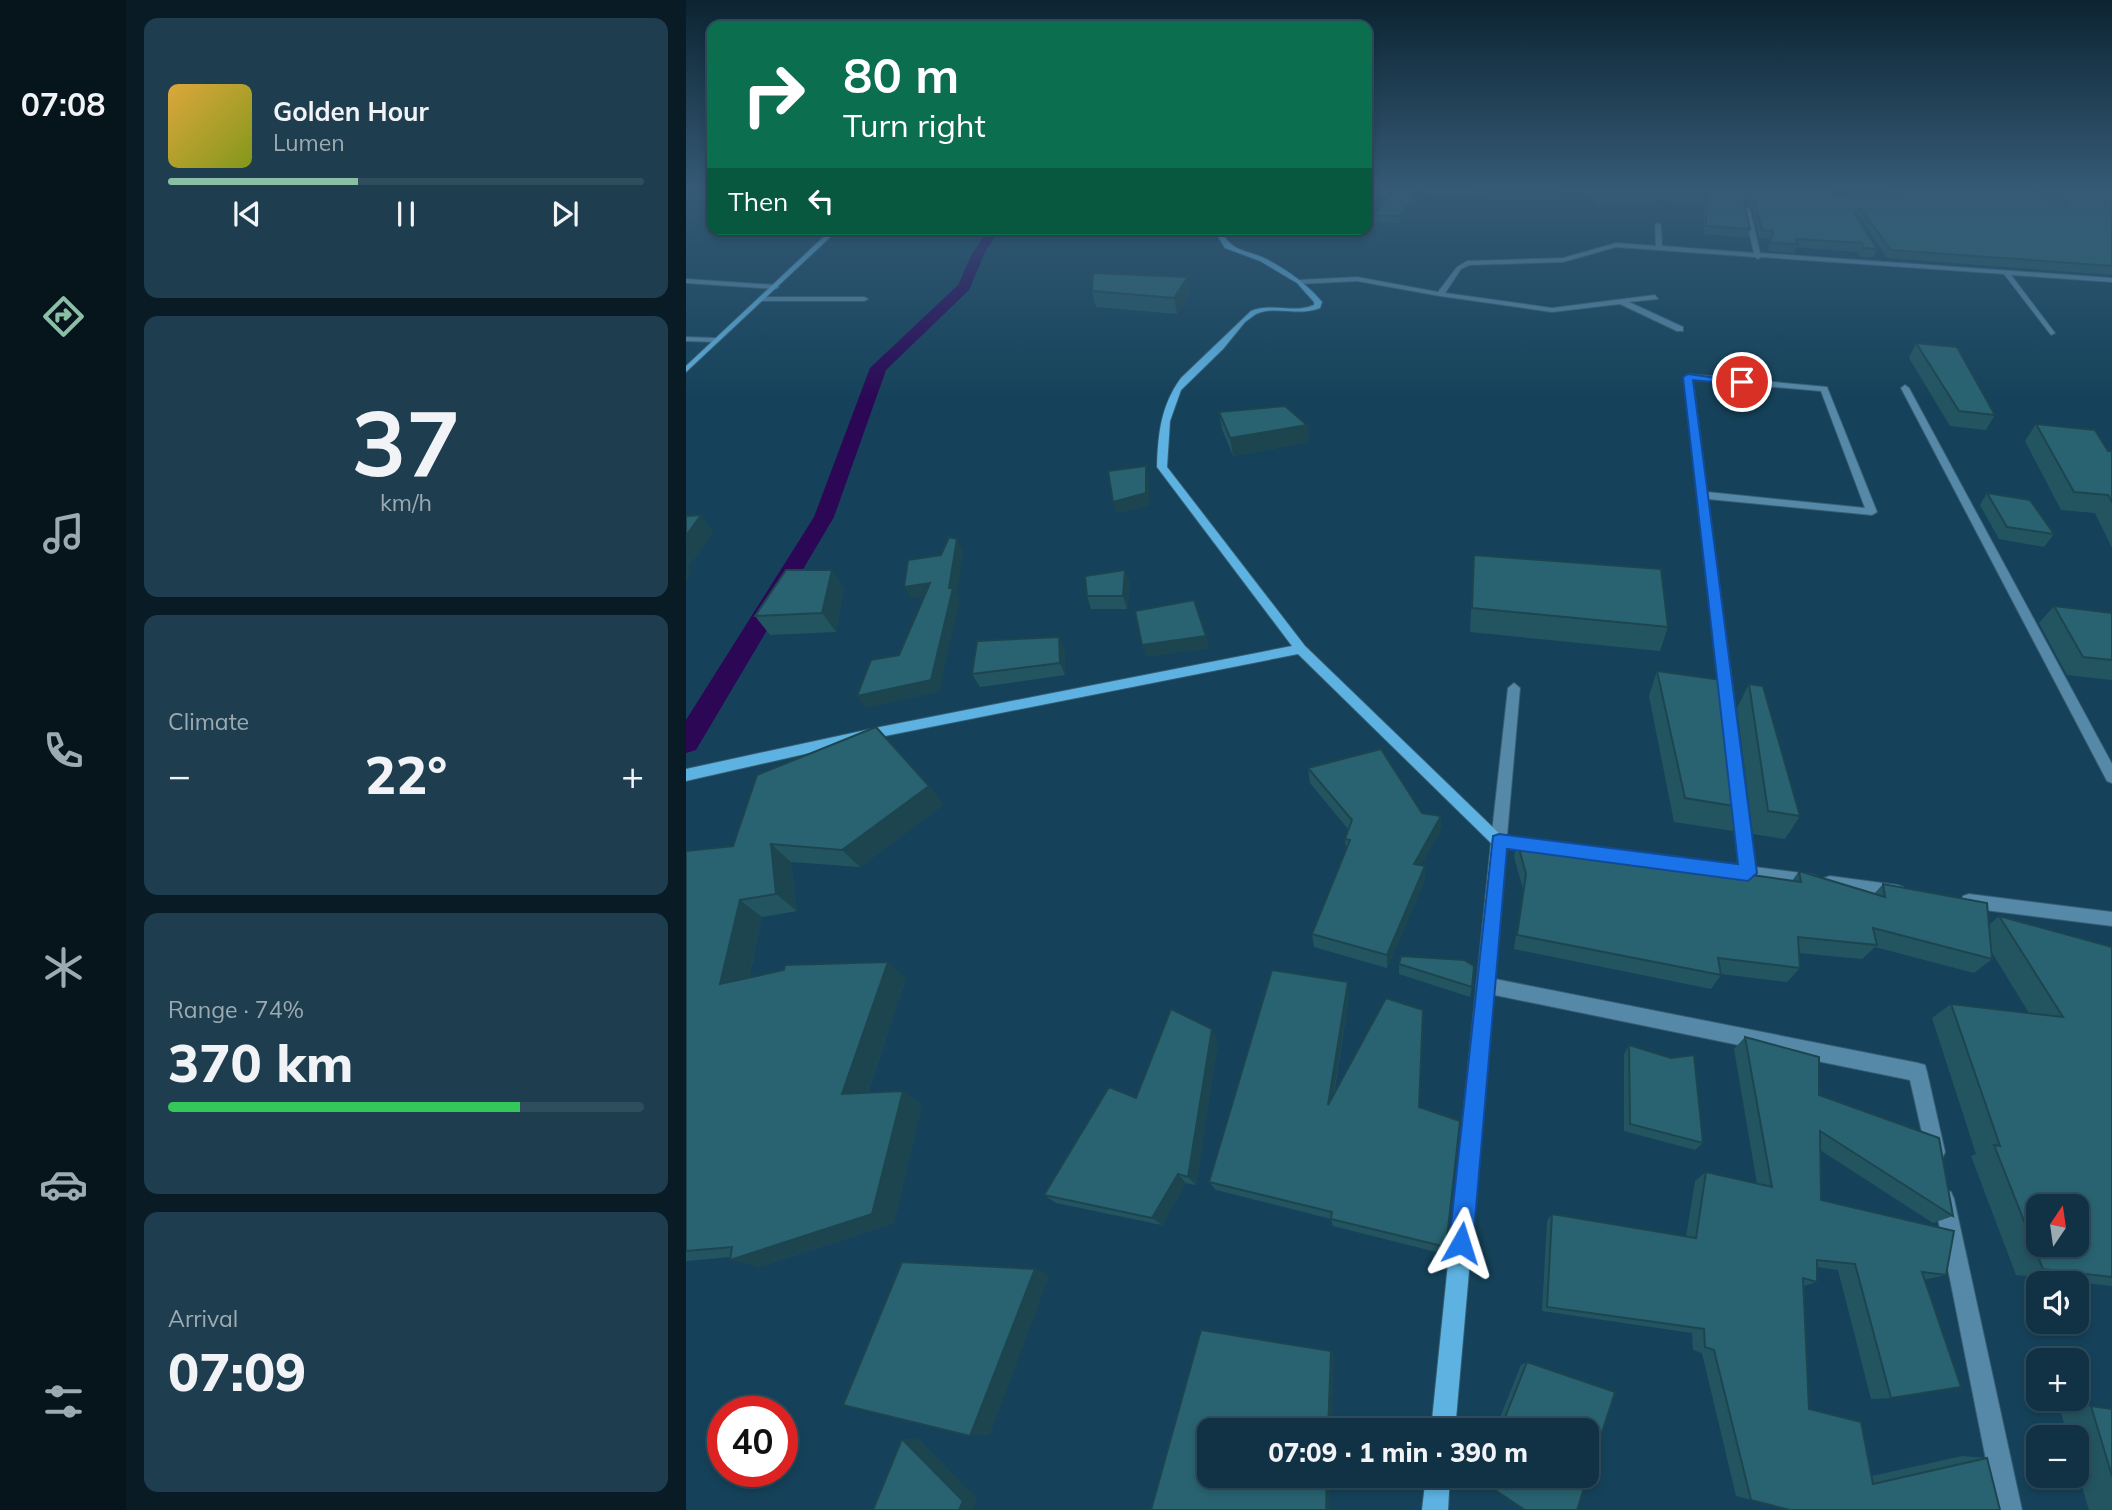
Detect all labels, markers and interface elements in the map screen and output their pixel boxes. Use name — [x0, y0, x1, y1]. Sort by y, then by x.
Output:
text: 80 m — [843, 44, 959, 105]
icon: right — [728, 49, 819, 140]
text: 07:08 — [21, 84, 105, 124]
text: Golden Hour — [273, 95, 429, 128]
text: Turn right — [843, 105, 986, 145]
text: Lumen — [273, 128, 345, 157]
icon: left — [802, 182, 840, 220]
text: Then — [728, 185, 788, 218]
icon: previous — [228, 195, 266, 233]
icon: pause — [387, 195, 425, 233]
icon: next — [546, 195, 584, 233]
icon: directions — [39, 292, 88, 341]
pin — [1712, 352, 1772, 412]
icon: arrive — [1723, 363, 1761, 401]
text: 37 — [351, 385, 461, 499]
text: km/h — [380, 488, 432, 517]
icon: music — [39, 509, 88, 558]
text: Climate — [168, 707, 249, 736]
icon: phone — [39, 726, 88, 775]
text: 22° — [365, 742, 447, 807]
text: − — [168, 751, 191, 799]
text: + — [621, 751, 644, 799]
icon: climate — [39, 943, 88, 992]
text: Range · 74% — [168, 995, 304, 1024]
text: 370 km — [168, 1030, 353, 1095]
icon: car — [39, 1160, 88, 1209]
north arrow — [2026, 1194, 2090, 1256]
map controls — [2026, 1194, 2089, 1488]
position arrow — [1424, 1206, 1498, 1280]
button: sound — [2026, 1271, 2089, 1334]
text: Arrival — [168, 1304, 238, 1333]
text: 07:09 — [168, 1339, 306, 1404]
button: + — [2026, 1348, 2089, 1411]
icon: filters — [39, 1377, 88, 1426]
speed limit sign: 40 — [707, 1396, 798, 1487]
button: − — [2026, 1425, 2089, 1488]
text: 07:09 · 1 min · 390 m — [1268, 1436, 1528, 1469]

